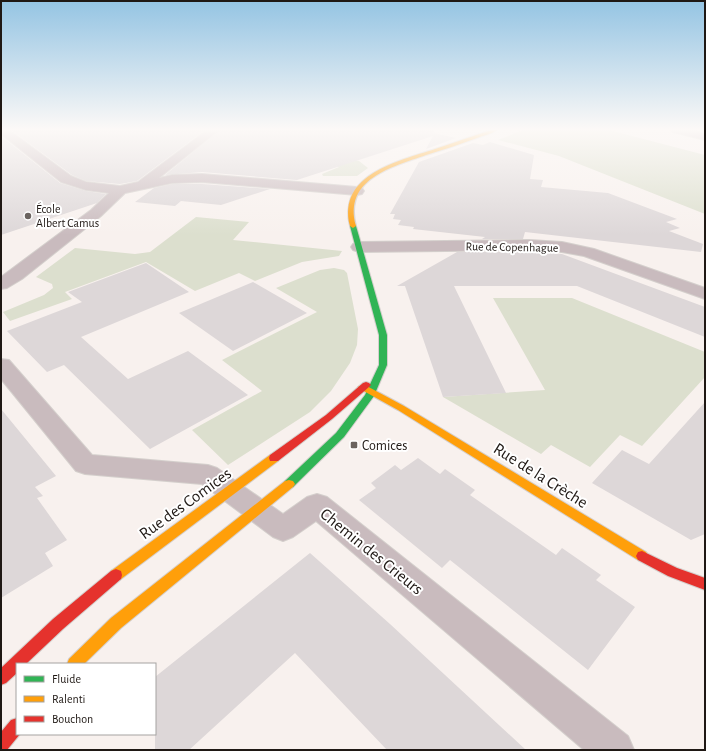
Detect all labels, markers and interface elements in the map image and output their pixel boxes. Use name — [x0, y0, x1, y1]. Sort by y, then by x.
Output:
place label: École Albert Camus — [36, 202, 99, 229]
marker: École Albert Camus — [23, 211, 33, 221]
street label: Rue de Copenhague — [466, 240, 558, 254]
place label: Comices — [362, 439, 407, 453]
marker: Comices — [349, 440, 359, 450]
street label: Rue de la Crèche — [491, 440, 591, 511]
street label: Rue des Comices — [136, 464, 234, 542]
street label: Chemin des Crieurs — [317, 505, 426, 598]
legend — [16, 663, 156, 735]
text: Fluide — [52, 673, 81, 685]
text: Ralenti — [52, 693, 85, 705]
text: Bouchon — [52, 713, 93, 725]

